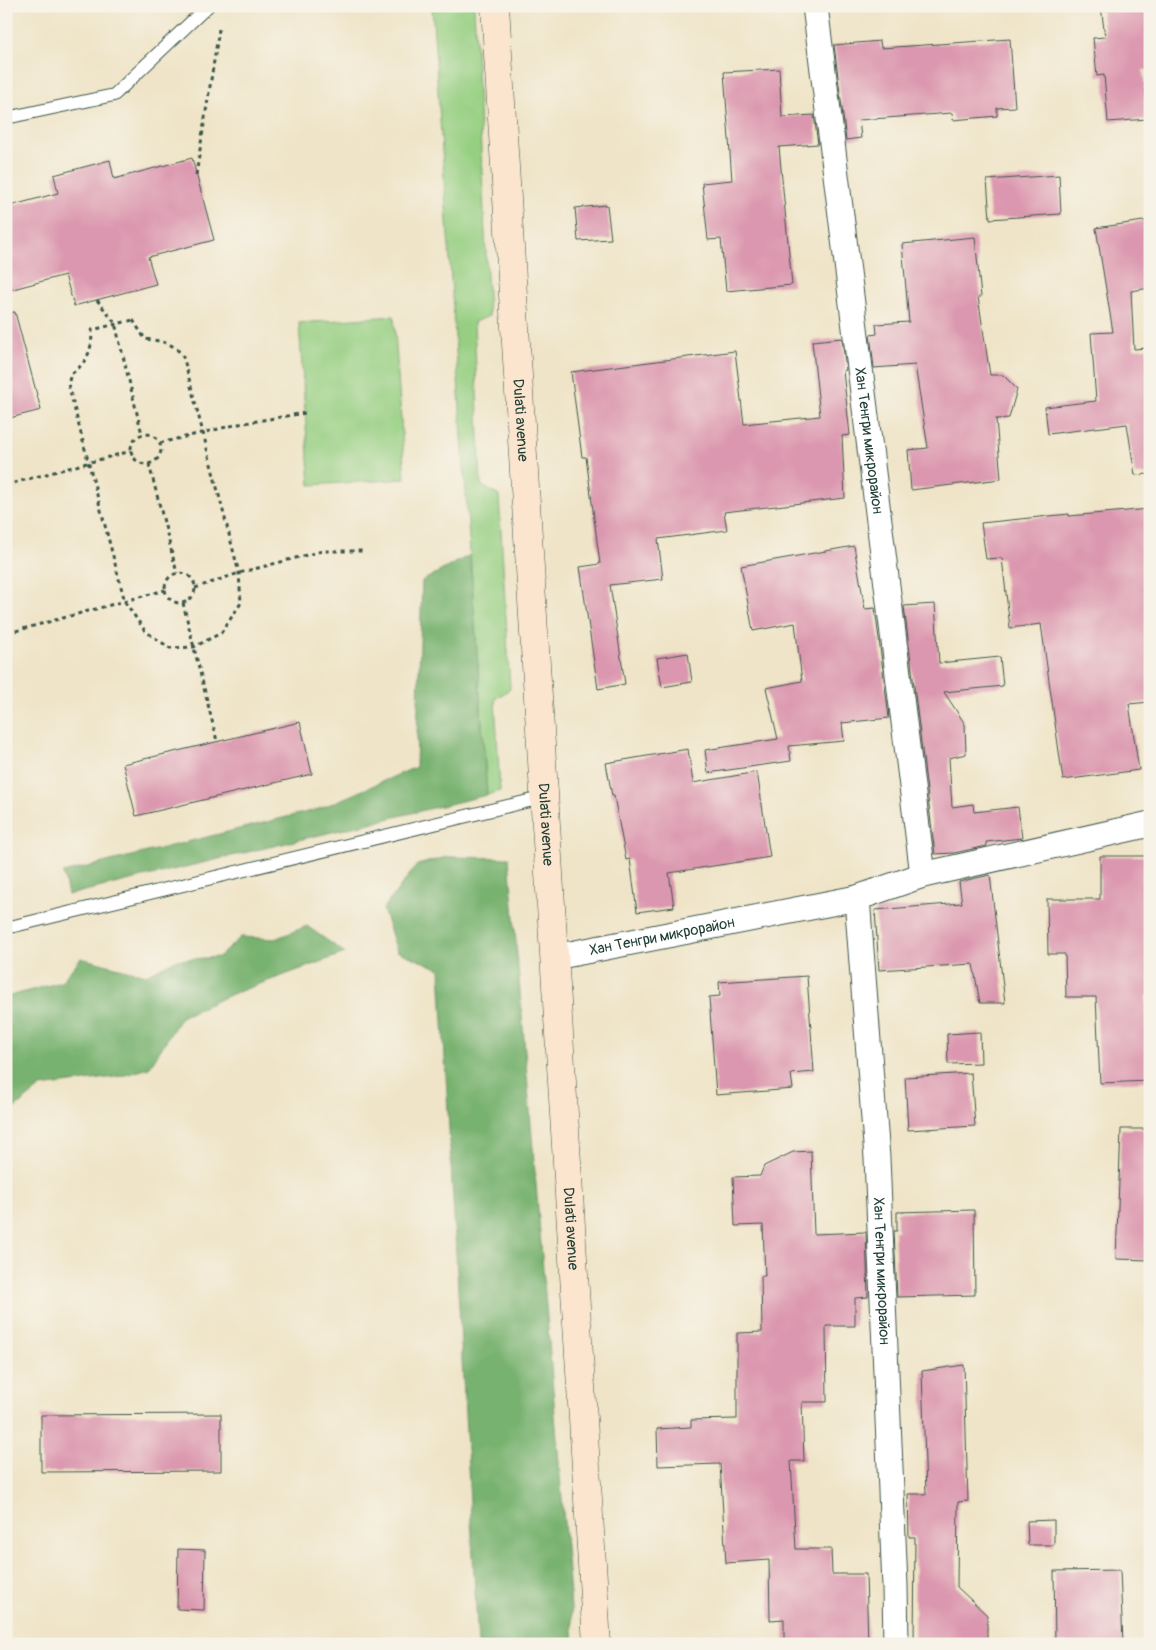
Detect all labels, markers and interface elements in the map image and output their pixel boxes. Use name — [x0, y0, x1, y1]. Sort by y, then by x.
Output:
street label: Хан Тенгри микрорайон — [850, 366, 888, 515]
street label: Dulati avenue — [509, 378, 533, 463]
street label: Dulati avenue — [534, 782, 558, 867]
street label: Хан Тенгри микрорайон — [588, 913, 736, 960]
street label: Dulati avenue — [559, 1187, 583, 1271]
street label: Хан Тенгри микрорайон — [869, 1197, 894, 1345]

